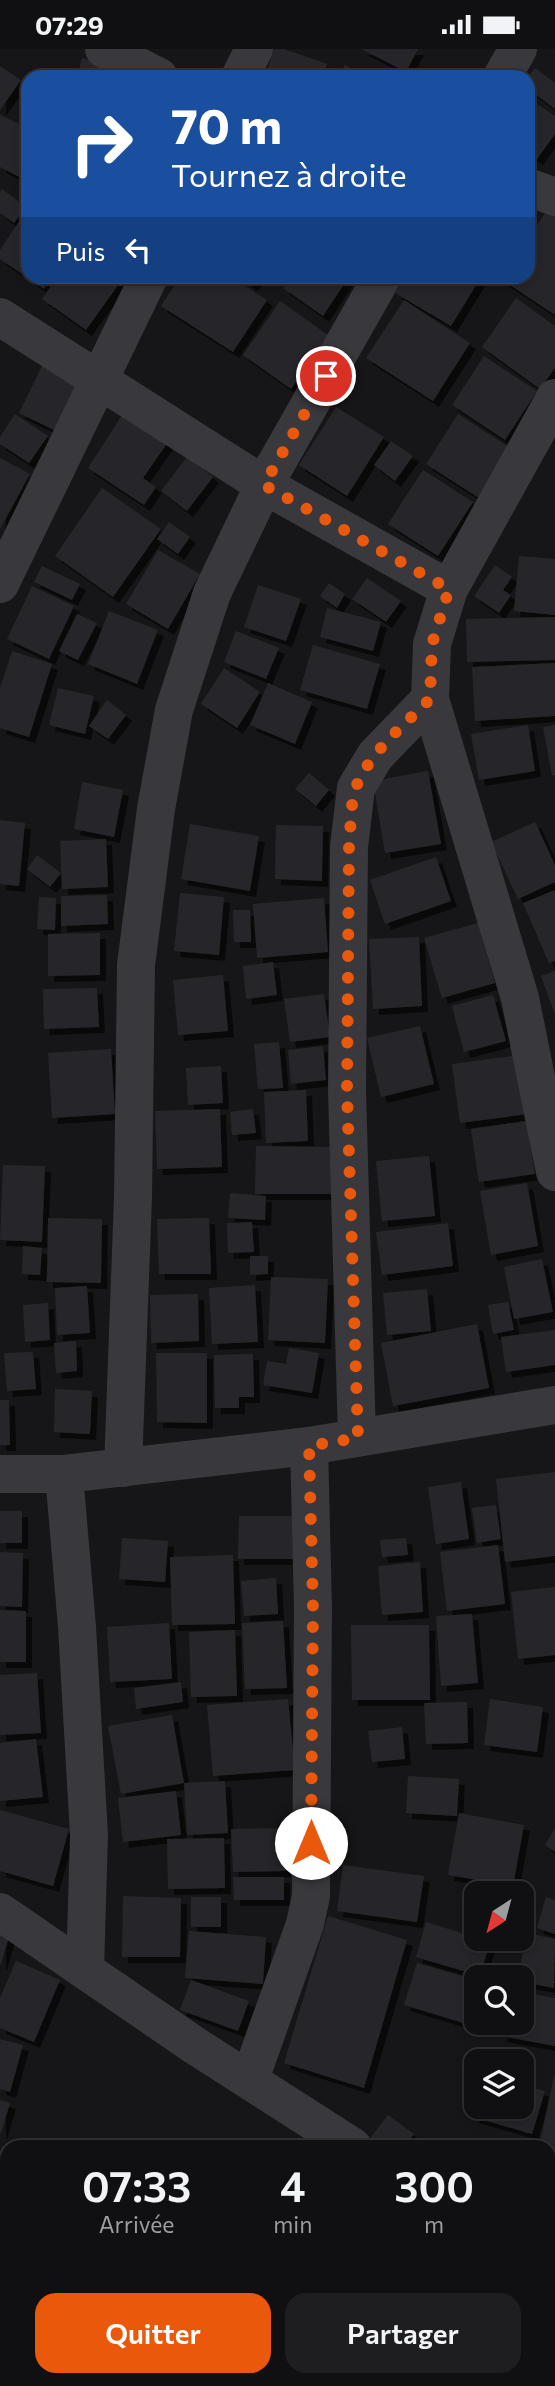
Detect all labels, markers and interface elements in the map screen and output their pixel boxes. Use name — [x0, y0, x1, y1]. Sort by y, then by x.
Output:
text: 07:29 — [35, 9, 104, 40]
text: 70 m — [171, 94, 282, 154]
icon: right — [56, 98, 147, 189]
text: Tournez à droite — [171, 154, 407, 194]
icon: left — [119, 231, 157, 269]
text: Puis — [56, 235, 105, 266]
pin — [296, 346, 356, 406]
icon: arrive — [307, 357, 345, 395]
position arrow — [274, 1806, 348, 1880]
north arrow — [464, 1881, 534, 1951]
map controls — [464, 1881, 534, 2119]
button: search — [464, 1965, 534, 2035]
button: layers — [464, 2049, 534, 2119]
text: 07:33 — [82, 2159, 191, 2211]
text: 4 — [280, 2159, 306, 2211]
text: 300 — [394, 2159, 474, 2211]
text: Arrivée — [99, 2210, 174, 2238]
text: min — [273, 2210, 312, 2238]
text: m — [424, 2210, 444, 2238]
button: Quitter — [35, 2293, 271, 2373]
button: Partager — [285, 2293, 521, 2373]

